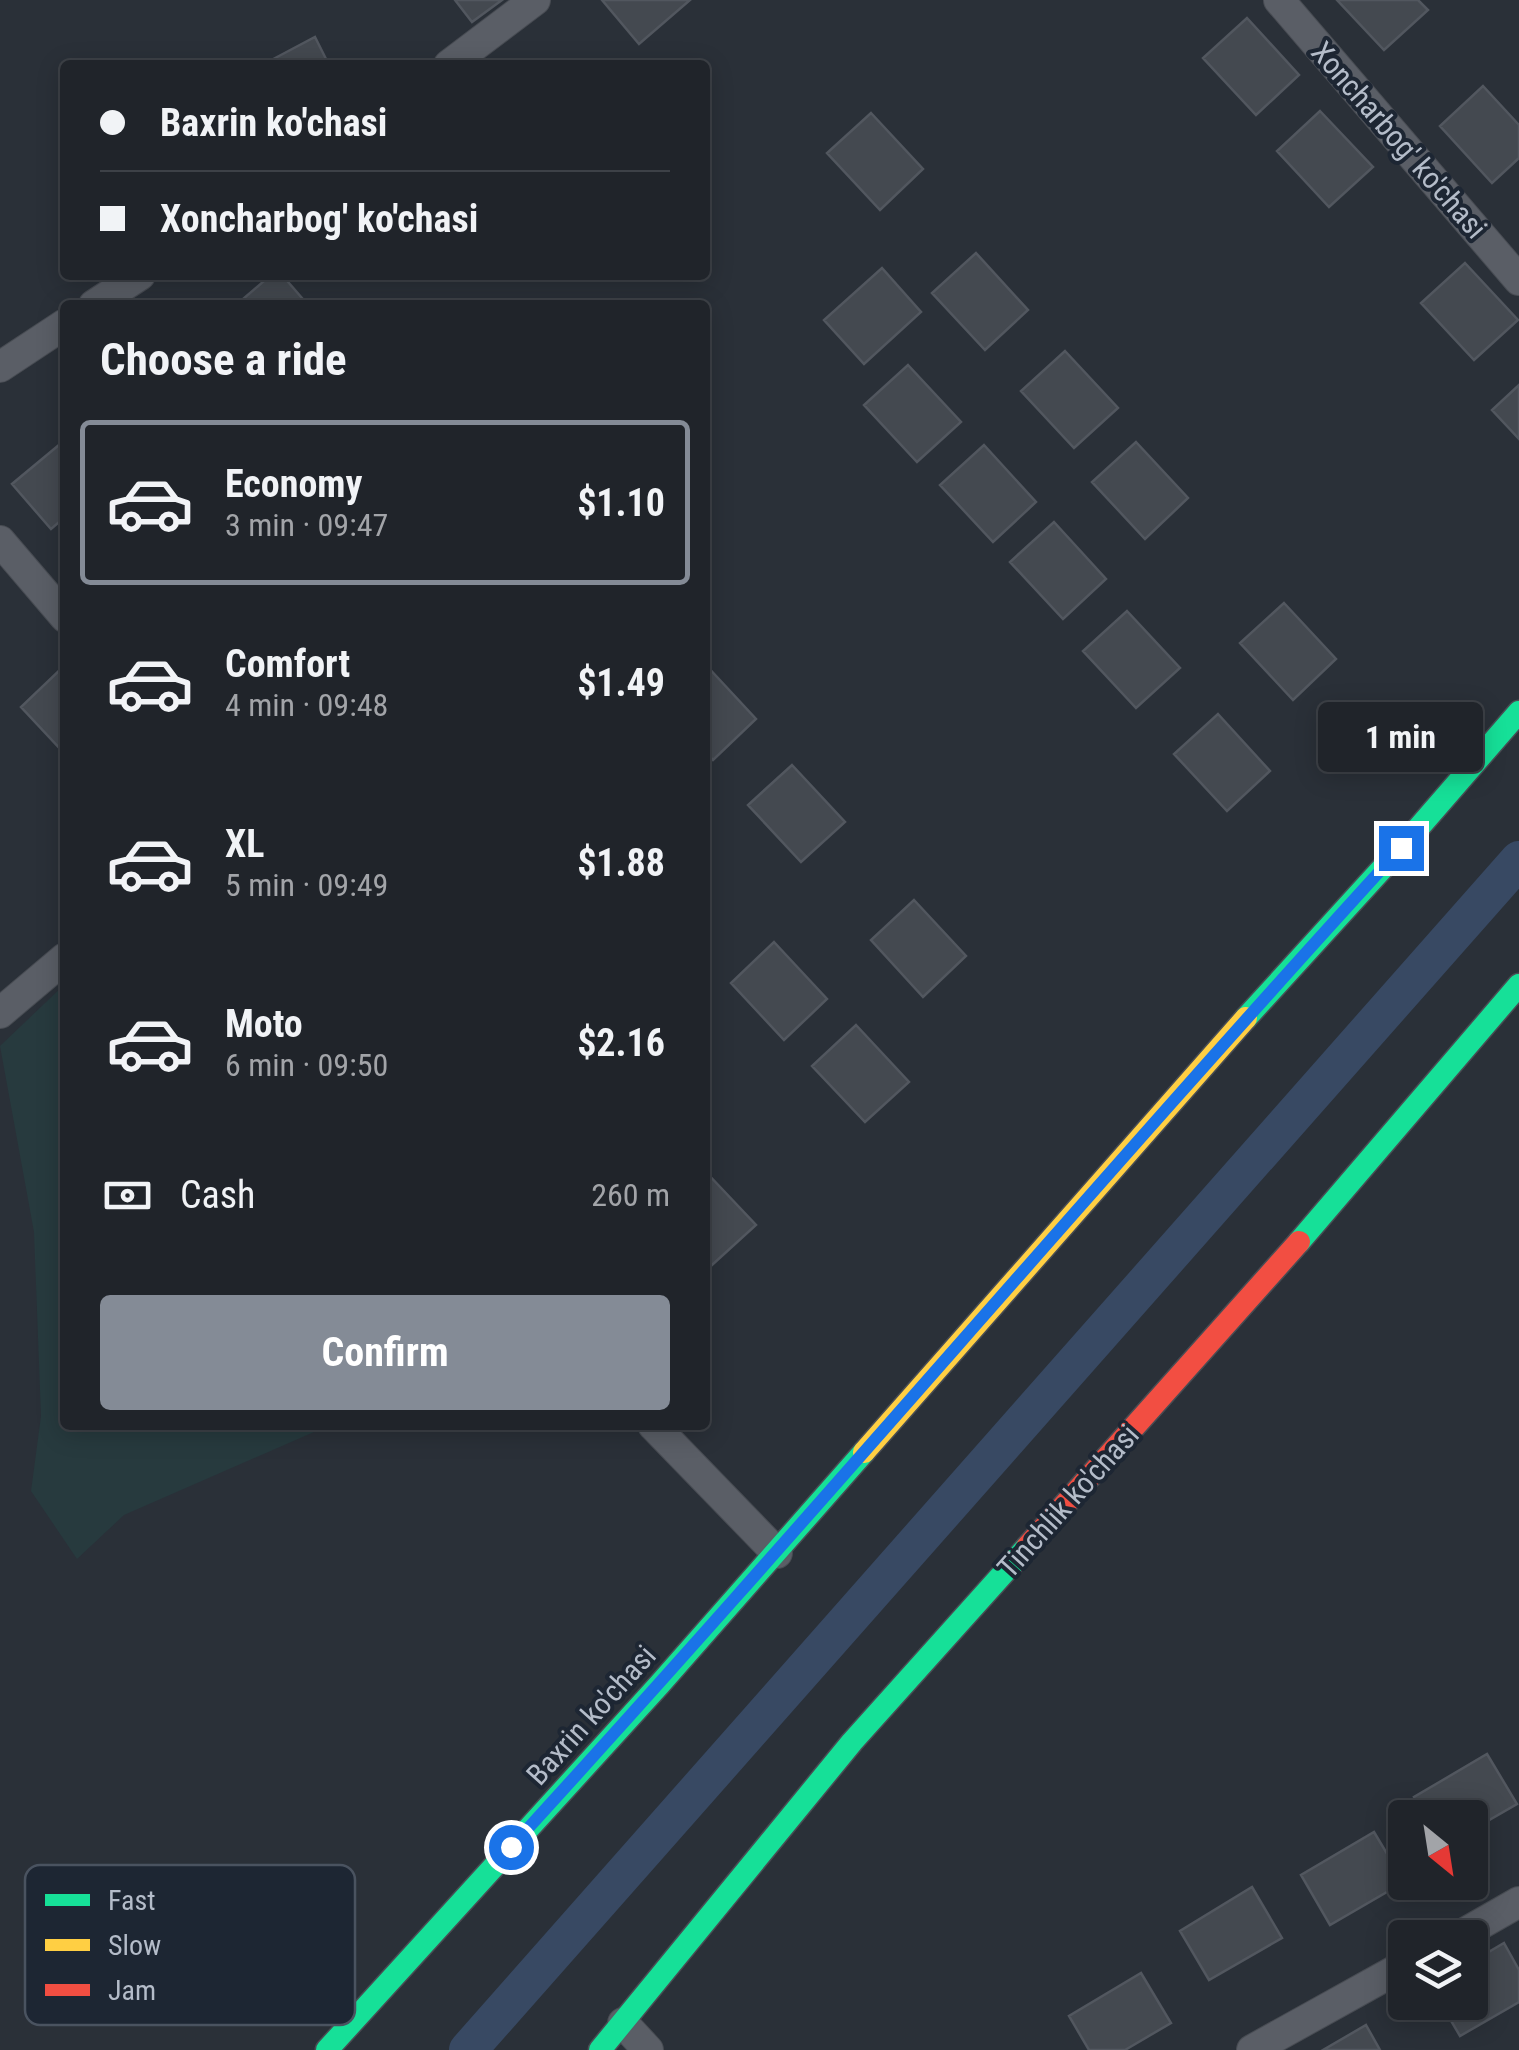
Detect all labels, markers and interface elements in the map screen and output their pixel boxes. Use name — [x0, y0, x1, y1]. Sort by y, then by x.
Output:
street label: Xoncharbog' ko'chasi — [1304, 35, 1494, 245]
text: Baxrin ko'chasi — [160, 101, 387, 145]
text: Xoncharbog' ko'chasi — [160, 197, 478, 241]
text: Choose a ride — [100, 333, 347, 386]
icon: car — [105, 458, 195, 548]
text: Economy — [225, 462, 362, 506]
text: $1.10 — [577, 481, 665, 525]
text: 3 min · 09:47 — [225, 506, 388, 544]
icon: car — [105, 638, 195, 728]
text: Comfort — [225, 642, 350, 686]
text: $1.49 — [577, 661, 665, 705]
text: 4 min · 09:48 — [225, 686, 388, 724]
callout: 1 min — [1318, 703, 1484, 773]
text: 1 min — [1365, 718, 1436, 756]
icon: car — [105, 818, 195, 908]
text: XL — [225, 822, 264, 866]
route end — [1379, 826, 1424, 871]
text: $1.88 — [577, 841, 665, 885]
text: 5 min · 09:49 — [225, 866, 388, 904]
icon: car — [105, 998, 195, 1088]
text: Moto — [225, 1002, 303, 1046]
text: $2.16 — [577, 1021, 665, 1065]
text: 6 min · 09:50 — [225, 1046, 388, 1084]
icon: cash — [100, 1168, 155, 1223]
text: Cash — [180, 1173, 255, 1217]
text: 260 m — [591, 1176, 670, 1214]
button: Confirm — [100, 1295, 670, 1410]
street label: Tinchlik ko'chasi — [990, 1417, 1146, 1585]
street label: Baxrin ko'chasi — [519, 1638, 663, 1792]
north arrow — [1388, 1800, 1488, 1900]
map controls — [1388, 1800, 1488, 2020]
route start — [489, 1825, 534, 1870]
legend — [25, 1865, 355, 2025]
text: Fast — [108, 1884, 155, 1917]
button: layers — [1388, 1920, 1488, 2020]
text: Slow — [108, 1929, 161, 1962]
text: Jam — [108, 1974, 156, 2007]

